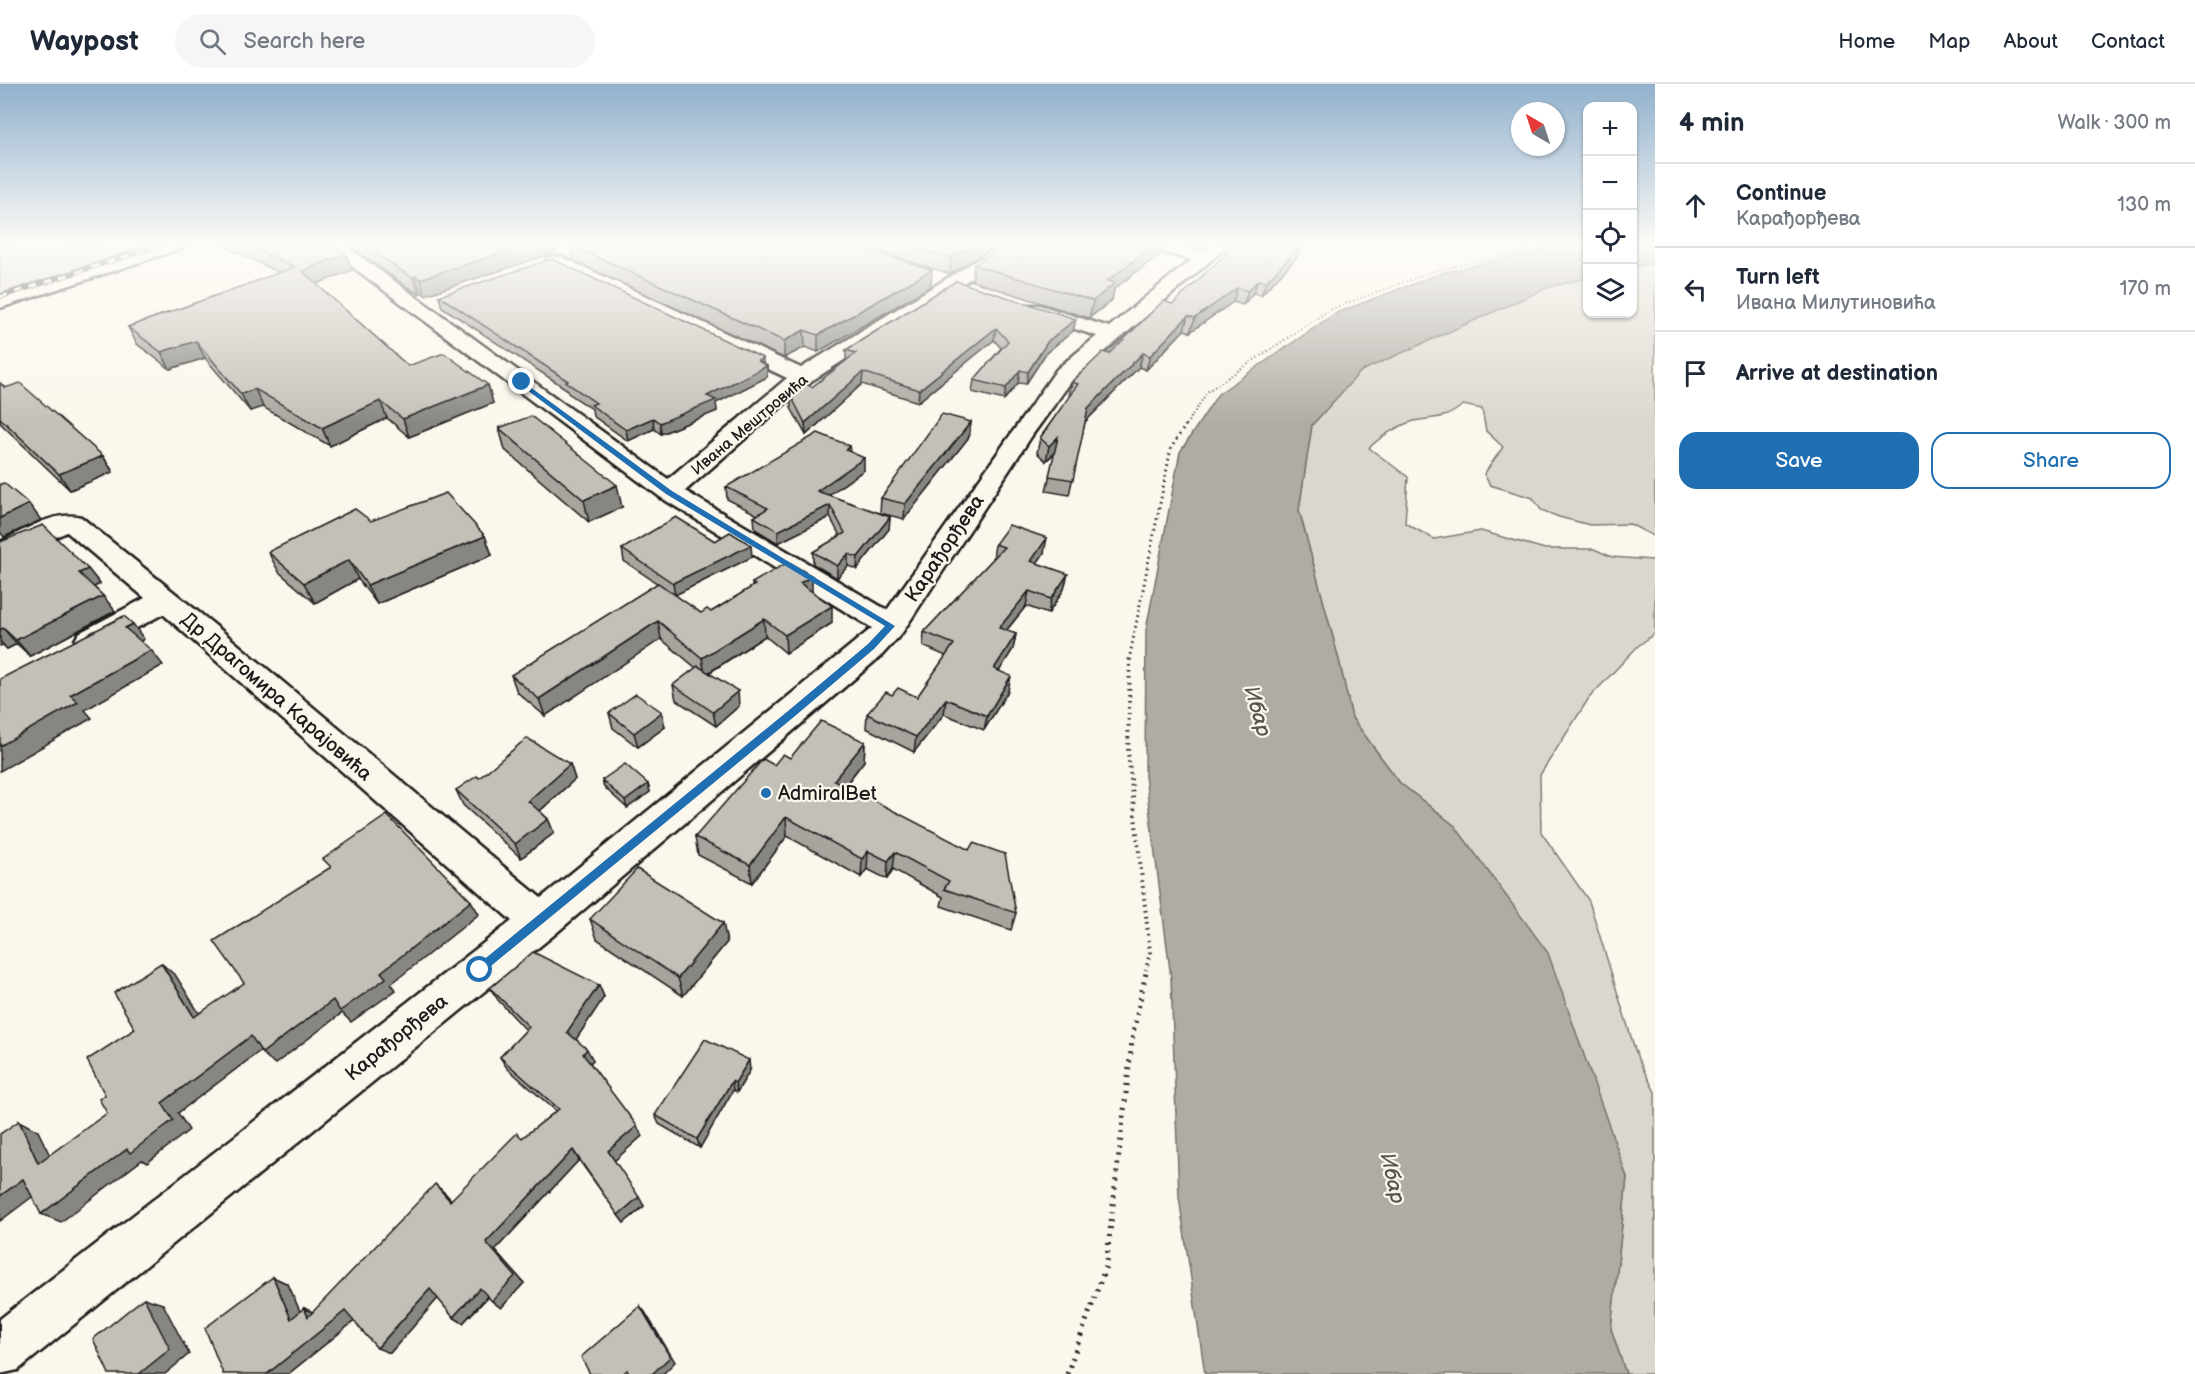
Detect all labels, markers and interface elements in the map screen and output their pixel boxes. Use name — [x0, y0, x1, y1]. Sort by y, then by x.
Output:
search box — [175, 14, 595, 68]
text: Waypost — [30, 25, 139, 58]
icon: search — [196, 25, 229, 58]
text: Search here — [244, 28, 365, 55]
text: Home — [1838, 29, 1895, 54]
text: Map — [1928, 29, 1970, 54]
text: About — [2003, 29, 2058, 54]
text: Contact — [2091, 29, 2165, 54]
north arrow — [1511, 102, 1565, 156]
map controls — [1583, 102, 1637, 318]
button: + — [1583, 102, 1637, 156]
text: 4 min — [1679, 108, 1744, 139]
text: Walk · 300 m — [2058, 111, 2171, 135]
button: − — [1583, 156, 1637, 210]
text: Continue — [1736, 180, 1826, 207]
icon: ahead — [1679, 189, 1712, 222]
text: 130 m — [2117, 193, 2171, 217]
text: Карађорђева — [1736, 207, 1861, 231]
button: locate — [1583, 210, 1637, 264]
button: layers — [1583, 264, 1637, 318]
text: Turn left — [1736, 264, 1820, 291]
icon: left — [1679, 273, 1712, 306]
text: 170 m — [2120, 277, 2171, 301]
text: Ивана Милутиновића — [1736, 291, 1936, 315]
icon: arrive — [1679, 357, 1712, 390]
text: Arrive at destination — [1736, 360, 1938, 387]
route end — [508, 368, 534, 394]
street label: Ивана Мештровића — [688, 370, 813, 480]
button: Save — [1679, 432, 1919, 489]
button: Share — [1931, 432, 2171, 489]
street label: Карађорђева — [900, 490, 990, 607]
street label: Др Драгомира Карајовића — [176, 607, 377, 786]
water label: Ибар — [1238, 683, 1277, 739]
place label: AdmiralBet — [778, 782, 877, 806]
marker: AdmiralBet — [759, 786, 773, 800]
route start — [466, 956, 492, 982]
street label: Карађорђева — [341, 989, 453, 1086]
water label: Ибар — [1375, 1150, 1410, 1206]

